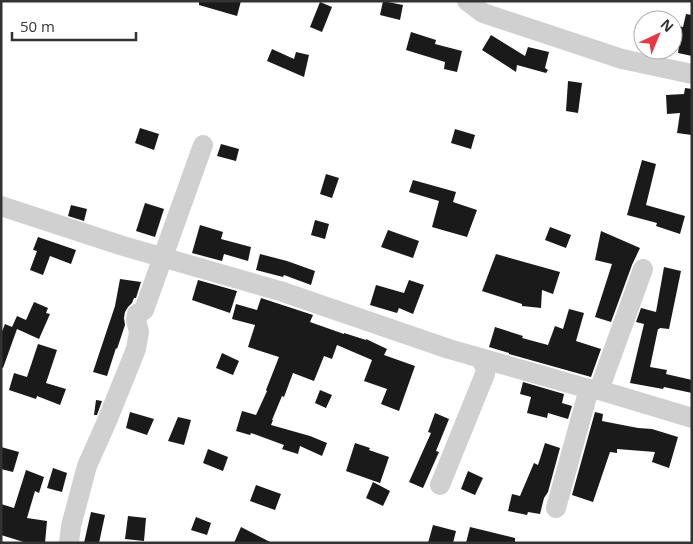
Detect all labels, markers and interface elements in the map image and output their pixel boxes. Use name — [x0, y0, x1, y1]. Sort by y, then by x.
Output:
scale bar — [12, 10, 136, 42]
north arrow — [633, 10, 683, 60]
text: N — [657, 14, 678, 36]
text: 50 m — [20, 16, 55, 36]

